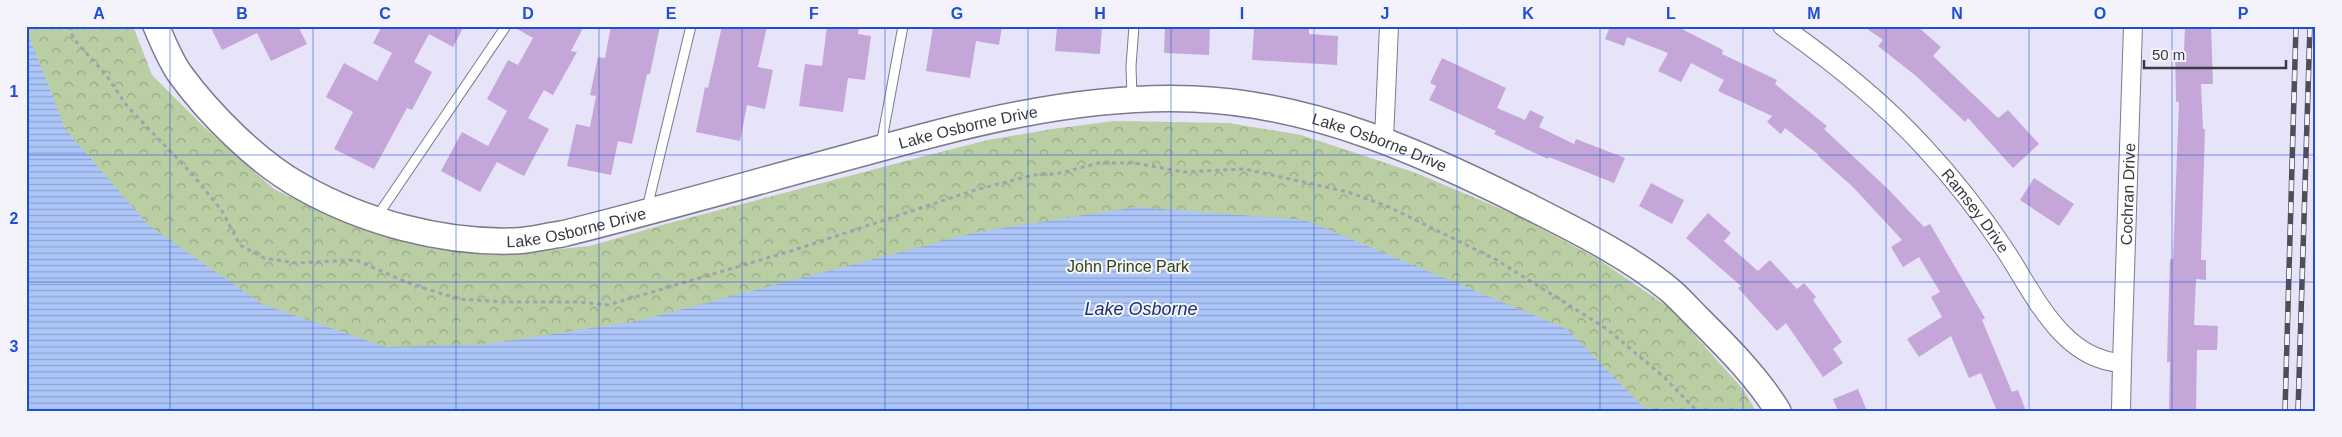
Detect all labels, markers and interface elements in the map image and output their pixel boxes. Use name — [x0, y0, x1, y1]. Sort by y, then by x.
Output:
text: A — [93, 5, 105, 22]
text: B — [236, 5, 248, 22]
text: C — [379, 5, 391, 22]
text: D — [522, 5, 534, 22]
text: E — [666, 5, 677, 22]
text: F — [809, 5, 819, 22]
text: G — [951, 5, 963, 22]
text: H — [1094, 5, 1106, 22]
text: I — [1240, 5, 1244, 22]
text: J — [1381, 5, 1389, 22]
text: K — [1522, 5, 1534, 22]
text: L — [1666, 5, 1676, 22]
text: M — [1807, 5, 1821, 22]
text: N — [1951, 5, 1963, 22]
text: O — [2094, 5, 2106, 22]
text: P — [2238, 5, 2249, 22]
scale bar — [2144, 38, 2287, 70]
text: 50 m — [2152, 46, 2185, 63]
text: 1 — [10, 83, 19, 100]
street label: Lake Osborne Drive — [897, 103, 1039, 151]
street label: Lake Osborne Drive — [1310, 110, 1450, 174]
street label: Cochran Drive — [2117, 143, 2138, 246]
street label: Ramsey Drive — [1939, 165, 2013, 256]
street label: Lake Osborne Drive — [506, 204, 648, 250]
text: 2 — [10, 210, 19, 227]
park label: John Prince Park — [1067, 258, 1190, 275]
water label: Lake Osborne — [1084, 299, 1198, 319]
text: 3 — [10, 338, 19, 355]

